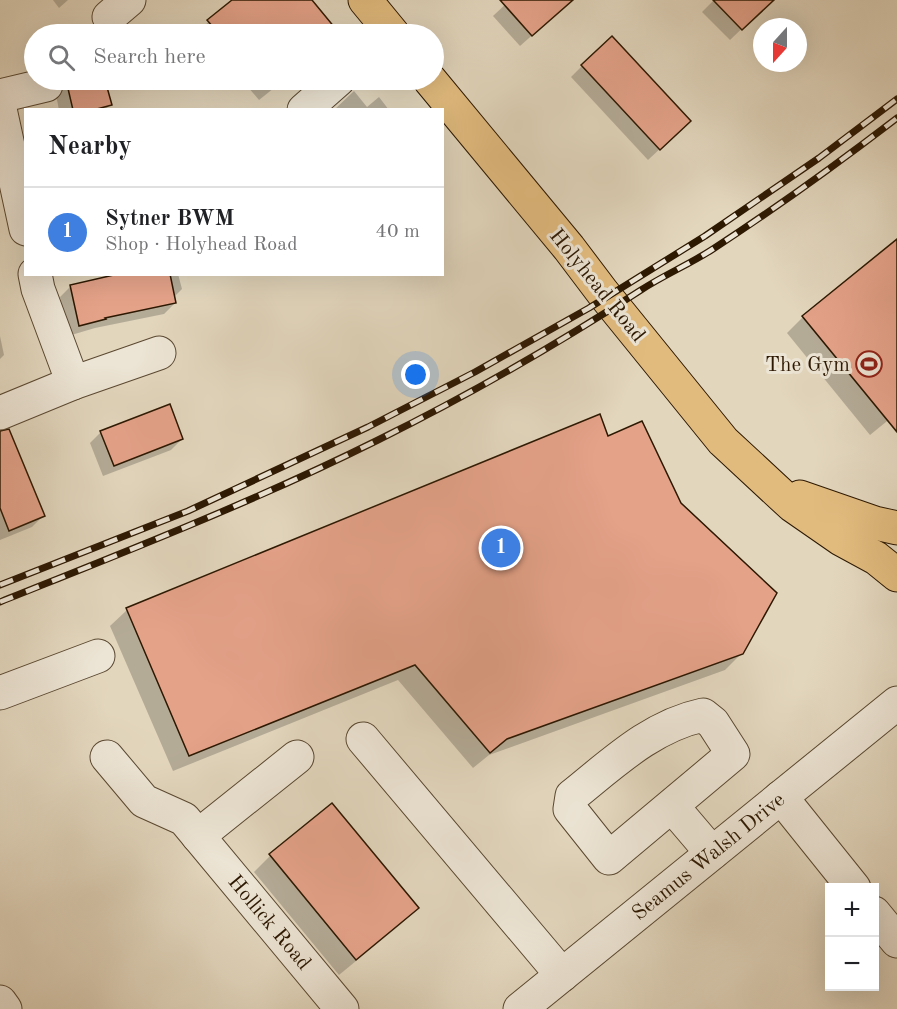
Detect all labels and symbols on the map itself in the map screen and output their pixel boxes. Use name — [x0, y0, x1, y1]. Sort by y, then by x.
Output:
north arrow — [753, 18, 807, 72]
street label: Holyhead Road — [545, 225, 649, 347]
sports icon: The Gym — [854, 349, 884, 379]
place label: The Gym — [765, 355, 850, 376]
your location — [401, 360, 430, 389]
pin: 1 — [482, 526, 520, 570]
street label: Seamus Walsh Drive — [629, 789, 789, 925]
street label: Hollick Road — [223, 872, 314, 974]

